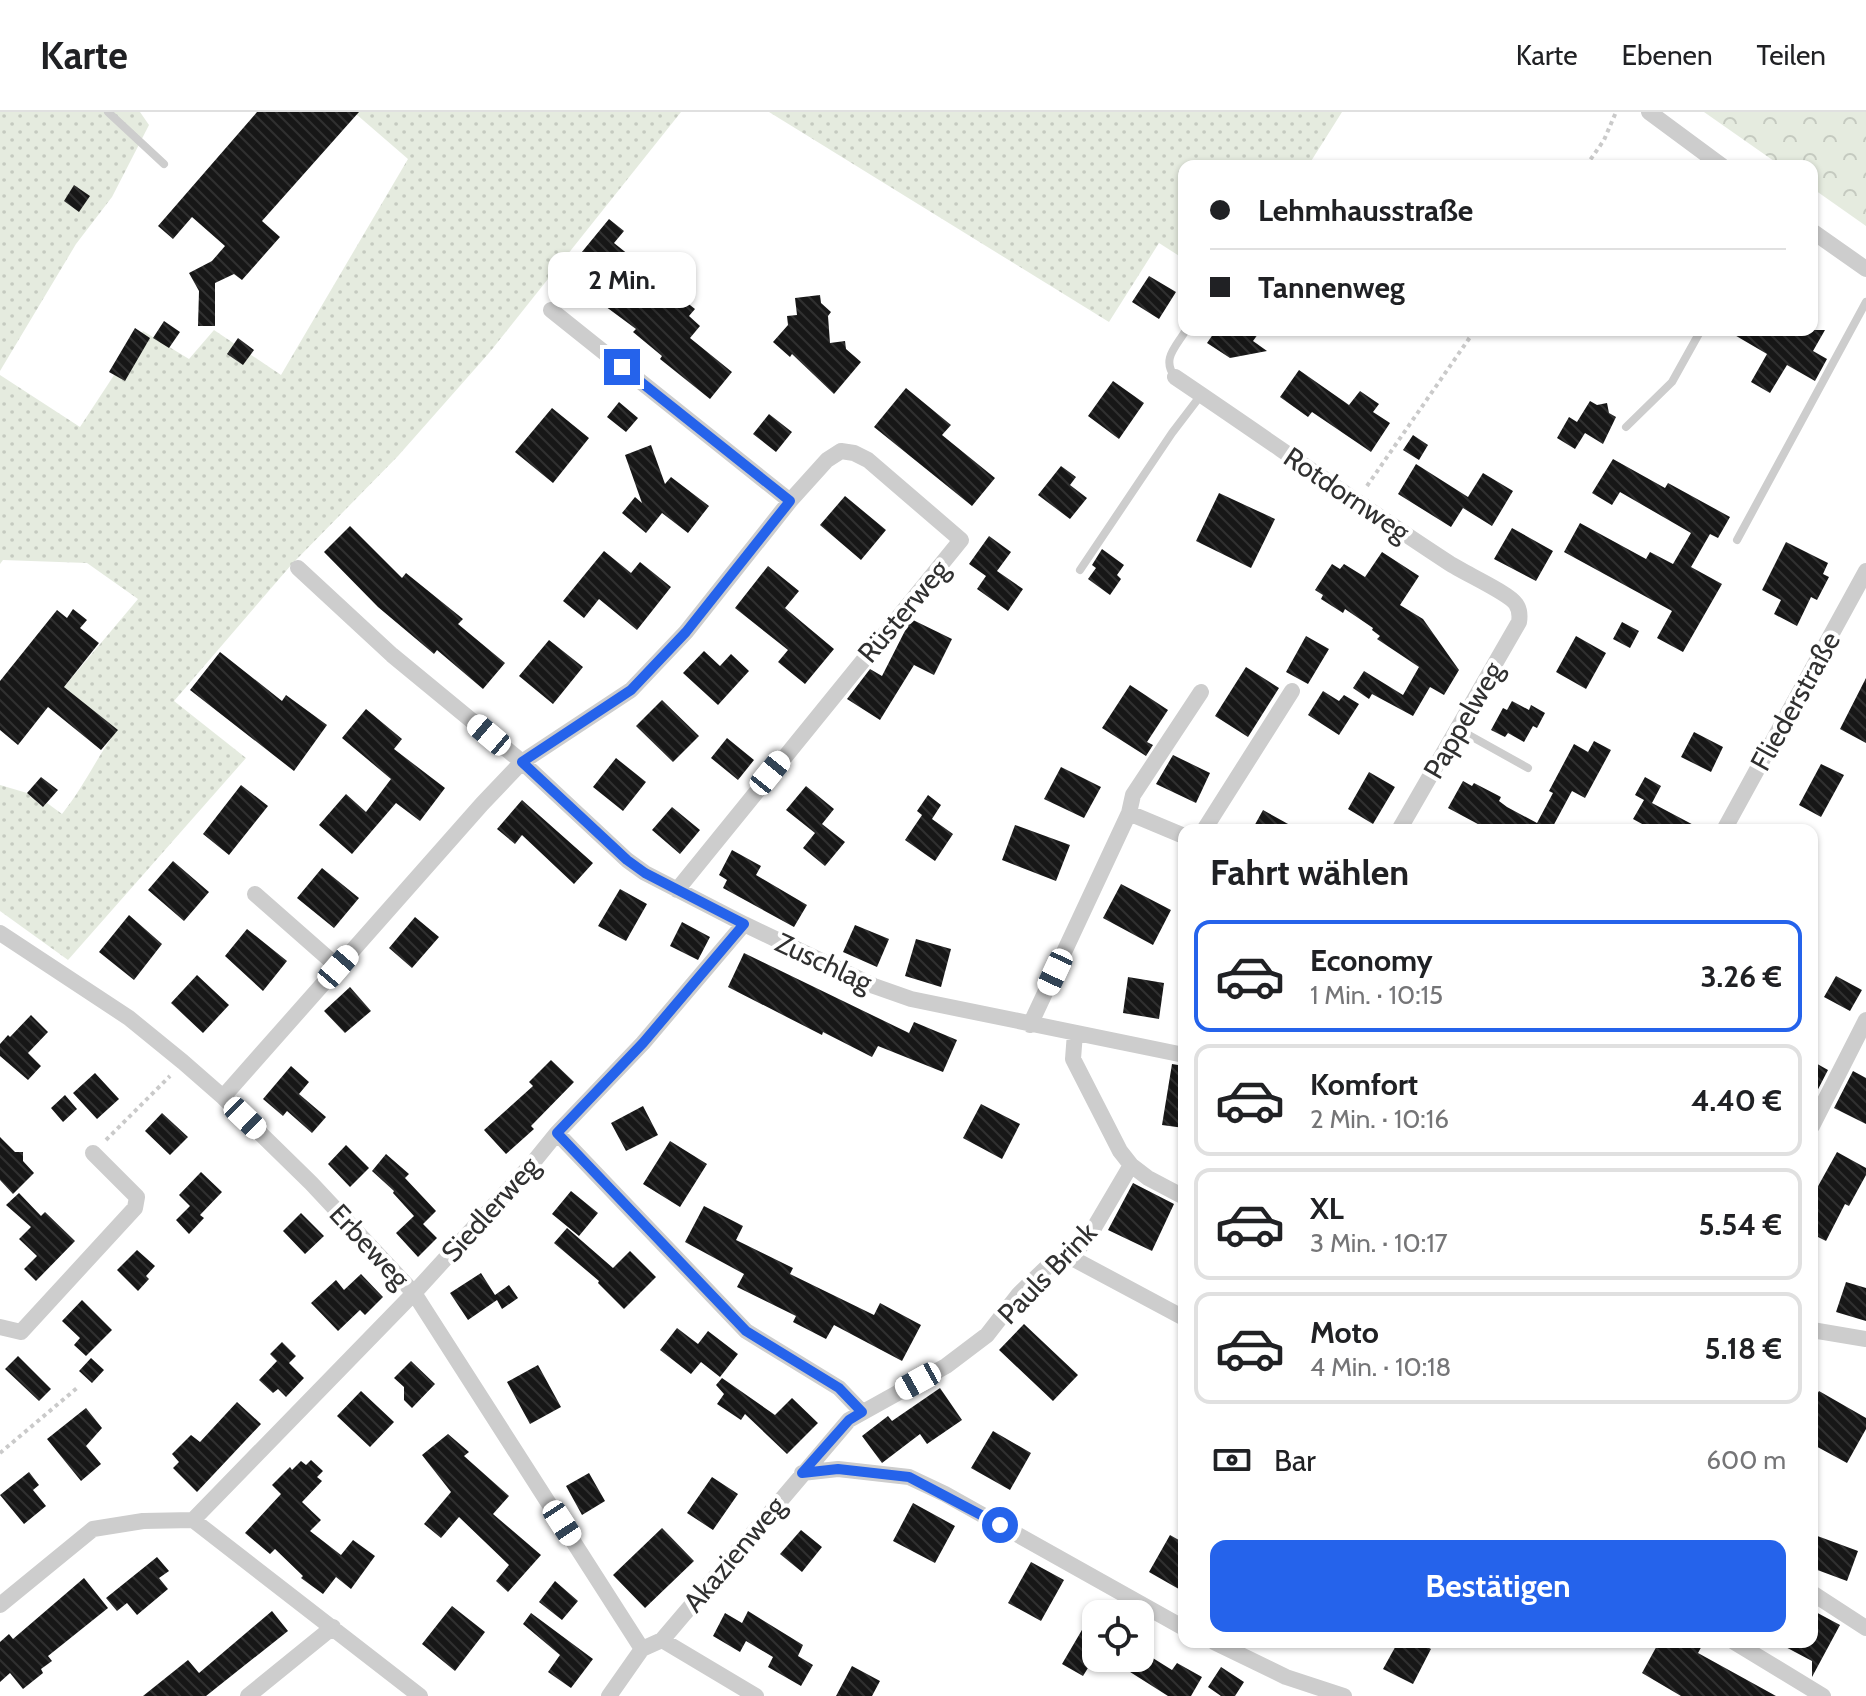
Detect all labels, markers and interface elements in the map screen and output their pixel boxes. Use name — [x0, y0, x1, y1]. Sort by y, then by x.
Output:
text: Karte — [40, 32, 128, 79]
text: Karte — [1516, 38, 1578, 72]
text: Ebenen — [1622, 38, 1713, 72]
text: Teilen — [1757, 38, 1826, 72]
text: Lehmhausstraße — [1258, 192, 1473, 229]
callout: 2 Min. — [548, 251, 696, 307]
text: 2 Min. — [588, 264, 656, 296]
text: Tannenweg — [1258, 269, 1405, 306]
route end — [604, 349, 640, 385]
street label: Rotdornweg — [1278, 439, 1417, 549]
street label: Rüsterweg — [850, 552, 956, 669]
street label: Fliederstraße — [1743, 626, 1847, 776]
street label: Pappelweg — [1416, 655, 1511, 785]
car — [463, 710, 515, 760]
car — [746, 747, 794, 799]
text: Fahrt wählen — [1210, 850, 1409, 894]
street label: Zuschlag — [770, 925, 879, 1000]
icon: car — [1214, 940, 1286, 1012]
car — [313, 941, 363, 993]
text: Economy — [1310, 942, 1433, 979]
car — [1034, 945, 1076, 999]
text: 3.26 € — [1700, 958, 1782, 995]
text: 1 Min. · 10:15 — [1310, 979, 1443, 1011]
icon: car — [1214, 1064, 1286, 1136]
text: Komfort — [1310, 1066, 1418, 1103]
text: 4.40 € — [1691, 1082, 1782, 1119]
car — [219, 1093, 271, 1143]
text: 2 Min. · 10:16 — [1310, 1103, 1449, 1135]
street label: Siedlerweg — [434, 1149, 547, 1269]
icon: car — [1214, 1188, 1286, 1260]
text: XL — [1310, 1190, 1344, 1227]
street label: Erbeweg — [323, 1197, 418, 1296]
text: 5.54 € — [1699, 1206, 1782, 1243]
street label: Pauls Brink — [990, 1215, 1104, 1331]
text: 3 Min. · 10:17 — [1310, 1227, 1448, 1259]
icon: car — [1214, 1312, 1286, 1384]
text: Moto — [1310, 1314, 1379, 1351]
text: 5.18 € — [1705, 1330, 1782, 1367]
text: 4 Min. · 10:18 — [1310, 1351, 1451, 1383]
car — [891, 1359, 945, 1403]
icon: cash — [1210, 1438, 1254, 1482]
text: Bar — [1274, 1442, 1316, 1479]
text: 600 m — [1706, 1444, 1786, 1476]
street label: Akazienweg — [676, 1488, 793, 1619]
car — [539, 1496, 585, 1550]
route start — [982, 1507, 1018, 1543]
button: Bestätigen — [1210, 1540, 1786, 1632]
map controls — [1082, 1600, 1154, 1672]
button: locate — [1082, 1600, 1154, 1672]

